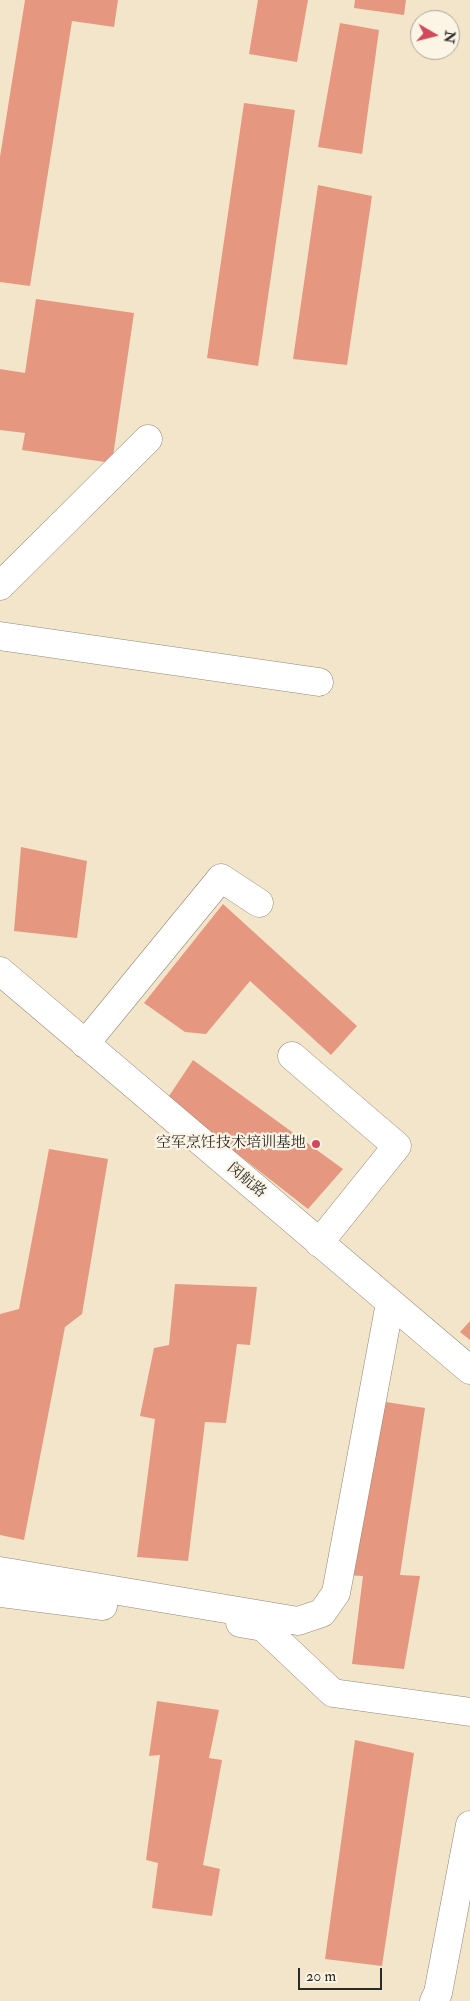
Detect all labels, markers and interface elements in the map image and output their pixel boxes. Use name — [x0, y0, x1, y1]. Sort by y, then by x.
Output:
north arrow — [410, 10, 460, 60]
text: N — [440, 30, 459, 44]
place label: 空军烹饪技术培训基地 — [156, 1135, 306, 1153]
marker: 空军烹饪技术培训基地 — [310, 1138, 322, 1150]
street label: 闵航路 — [223, 1160, 269, 1202]
scale bar — [300, 1958, 384, 1990]
text: 20 m — [306, 1967, 336, 1986]

